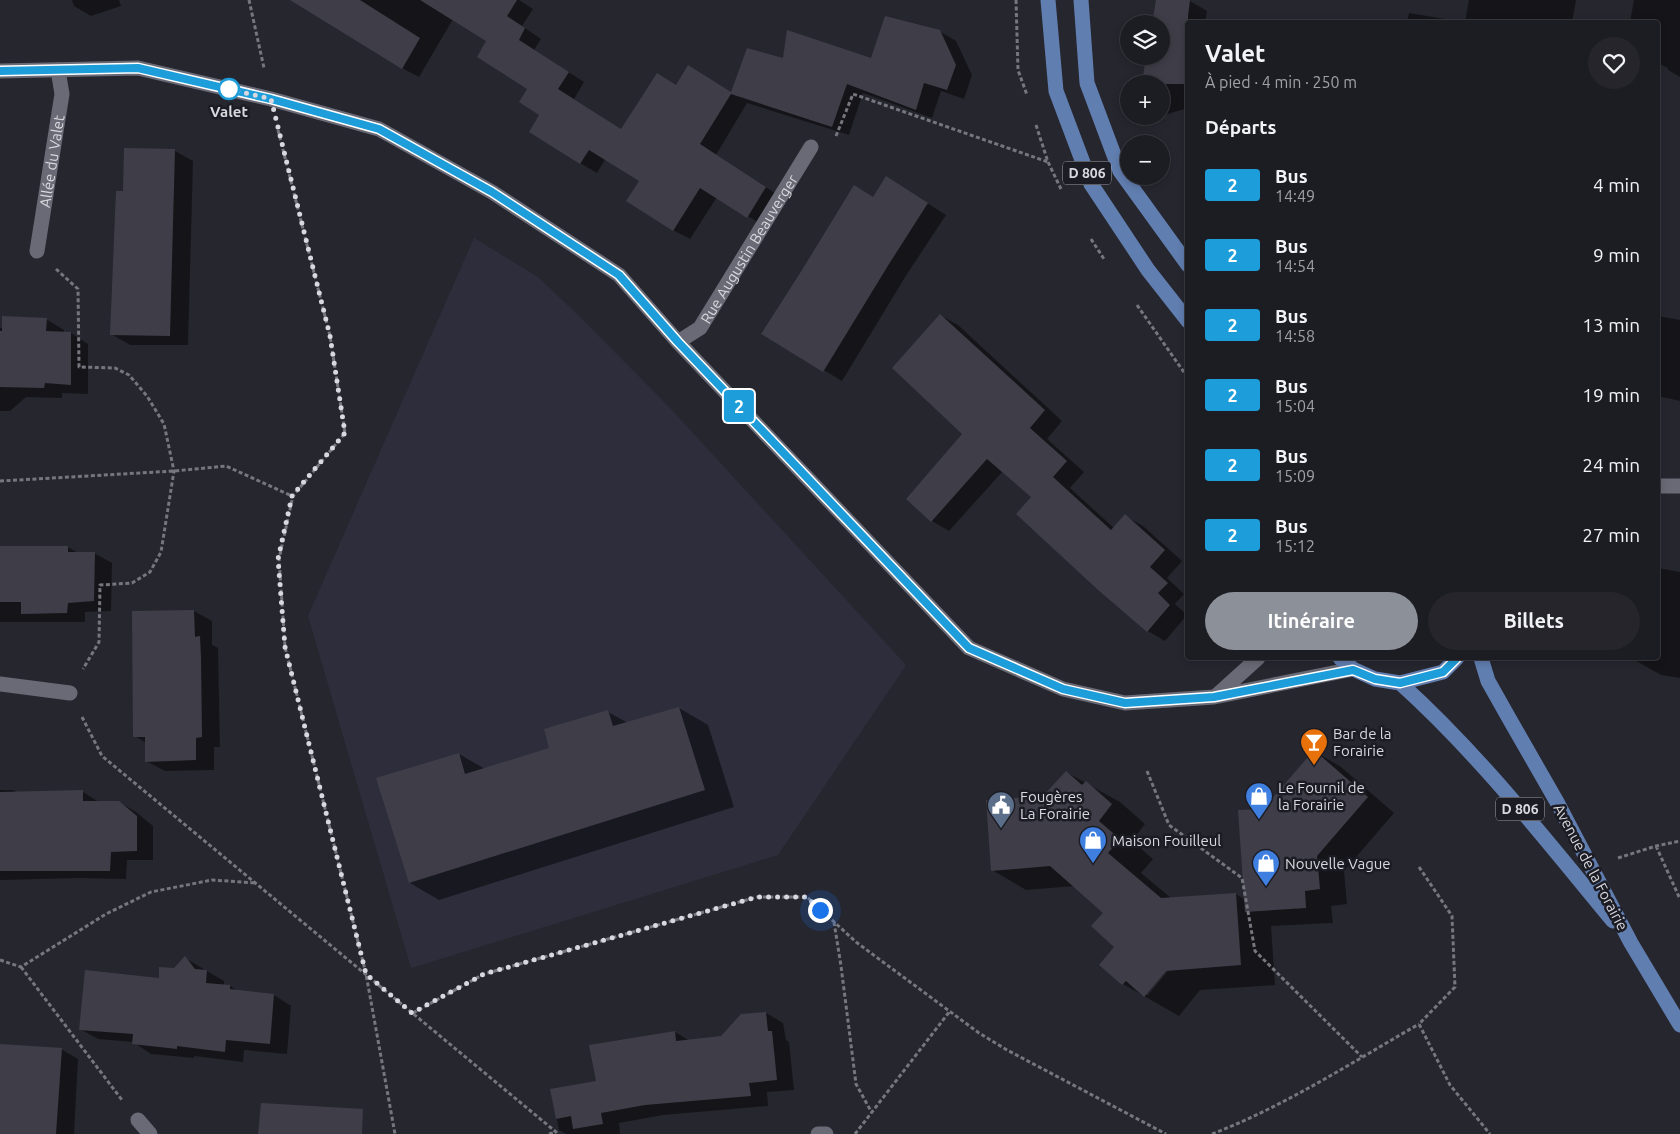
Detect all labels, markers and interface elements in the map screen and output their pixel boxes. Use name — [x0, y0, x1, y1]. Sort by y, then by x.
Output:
map controls — [1120, 15, 1170, 185]
button: layers — [1120, 15, 1170, 65]
button: heart — [1588, 37, 1640, 89]
text: Valet — [1205, 40, 1265, 67]
text: À pied · 4 min · 250 m — [1205, 73, 1357, 91]
button: + — [1120, 75, 1170, 125]
marker: Valet — [218, 78, 240, 100]
place label: Valet — [210, 103, 248, 120]
street label: Allée du Valet — [36, 114, 67, 209]
text: Départs — [1205, 116, 1276, 138]
button: − — [1120, 135, 1170, 185]
road number: D 806 — [1063, 162, 1111, 184]
text: Bus — [1275, 165, 1308, 187]
street label: Rue Augustin Beauverger — [697, 171, 801, 326]
text: 4 min — [1593, 174, 1640, 196]
text: 2 — [1227, 175, 1238, 195]
text: 14:49 — [1275, 187, 1315, 205]
text: Bus — [1275, 235, 1308, 257]
text: 9 min — [1593, 244, 1640, 266]
text: 2 — [1227, 245, 1238, 265]
text: 14:54 — [1275, 257, 1315, 275]
text: Bus — [1275, 305, 1308, 327]
text: 13 min — [1582, 314, 1640, 336]
text: 2 — [1227, 315, 1238, 335]
text: 14:58 — [1275, 327, 1315, 345]
text: Bus — [1275, 375, 1308, 397]
text: 19 min — [1582, 384, 1640, 406]
text: 2 — [1227, 385, 1238, 405]
line badge: 2 — [723, 390, 755, 422]
text: 2 — [734, 396, 744, 416]
text: 15:04 — [1275, 397, 1315, 415]
text: Bus — [1275, 445, 1308, 467]
text: 24 min — [1582, 454, 1640, 476]
text: 2 — [1227, 455, 1238, 475]
text: 15:09 — [1275, 467, 1315, 485]
text: Bus — [1275, 515, 1308, 537]
text: 27 min — [1582, 524, 1640, 546]
text: 2 — [1227, 525, 1238, 545]
text: 15:12 — [1275, 537, 1315, 555]
button: Itinéraire — [1205, 592, 1418, 650]
button: Billets — [1428, 592, 1640, 650]
place label: Bar de la Forairie — [1333, 725, 1392, 759]
bar icon: Bar de la Forairie — [1299, 727, 1329, 766]
place label: Le Fournil de la Forairie — [1278, 779, 1365, 813]
shop icon: Le Fournil de la Forairie — [1244, 781, 1274, 820]
place label: Fougères La Forairie — [1020, 788, 1090, 822]
public building icon: Fougères La Forairie — [986, 790, 1016, 829]
road number: D 806 — [1496, 798, 1544, 821]
street label: Avenue de la Forairie — [1550, 801, 1632, 933]
shop icon: Maison Fouilleul — [1078, 825, 1108, 864]
place label: Maison Fouilleul — [1112, 832, 1221, 849]
shop icon: Nouvelle Vague — [1251, 848, 1281, 887]
place label: Nouvelle Vague — [1285, 855, 1391, 872]
your location — [808, 898, 833, 923]

